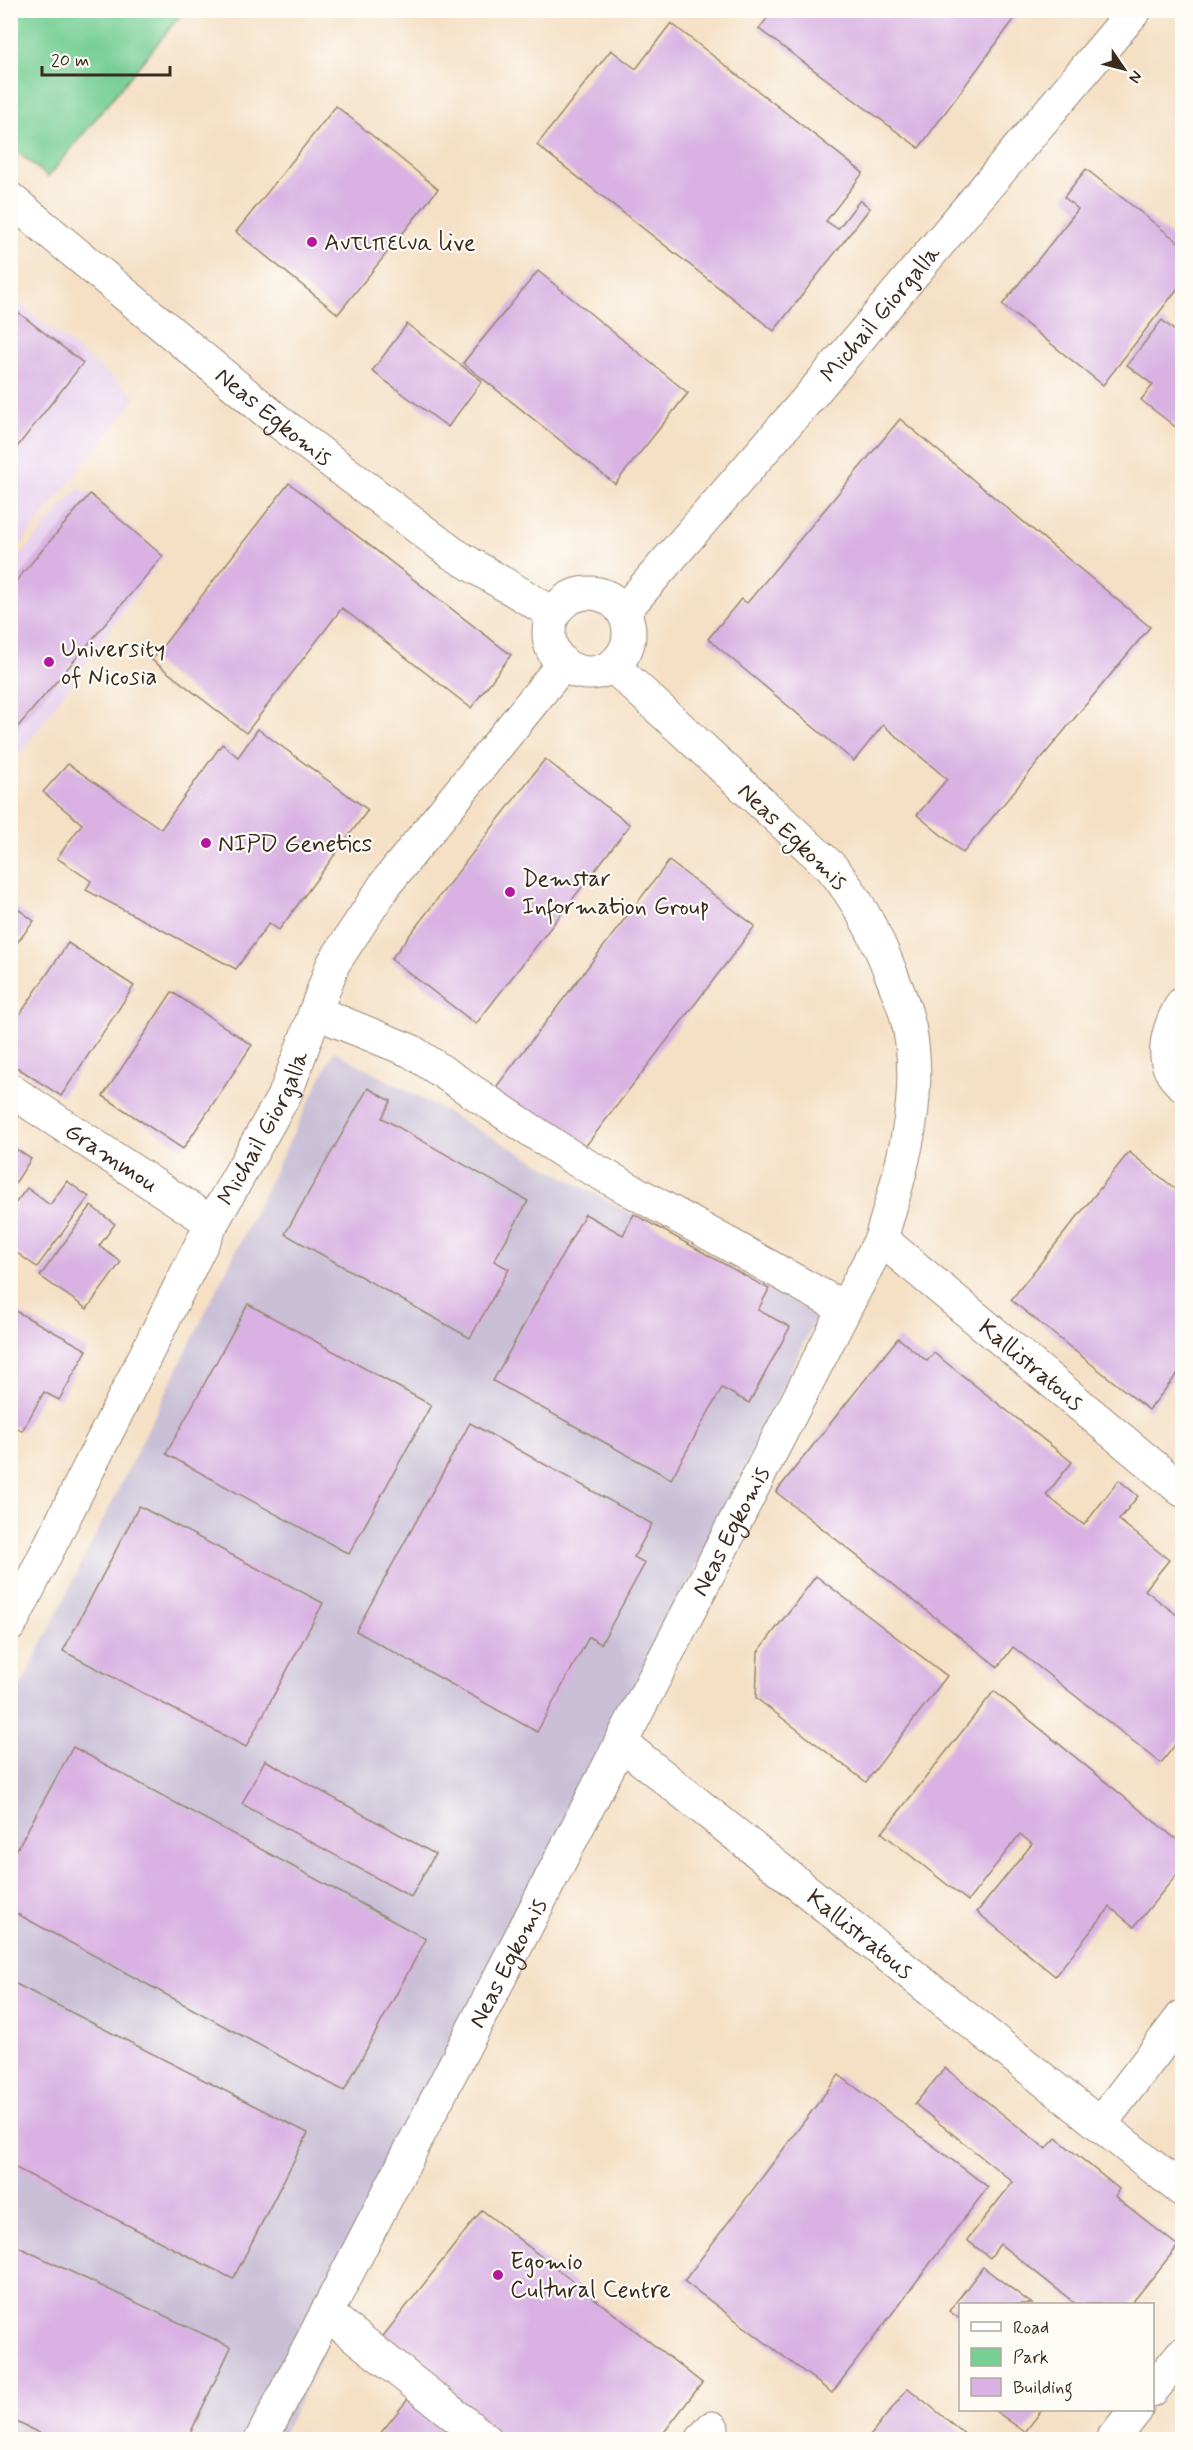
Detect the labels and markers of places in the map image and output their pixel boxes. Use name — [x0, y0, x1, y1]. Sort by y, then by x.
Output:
place label: Αντιπεινα live — [324, 228, 476, 259]
marker: Αντιπεινα live — [305, 235, 319, 249]
place label: University of Nicosia — [61, 634, 165, 693]
marker: University of Nicosia — [42, 655, 56, 669]
place label: NIPD Genetics — [218, 829, 373, 860]
marker: NIPD Genetics — [199, 836, 213, 850]
place label: Demstar Information Group — [522, 864, 709, 925]
marker: Demstar Information Group — [503, 885, 517, 899]
place label: Egomio Cultural Centre — [510, 2247, 671, 2306]
marker: Egomio Cultural Centre — [491, 2268, 505, 2282]

